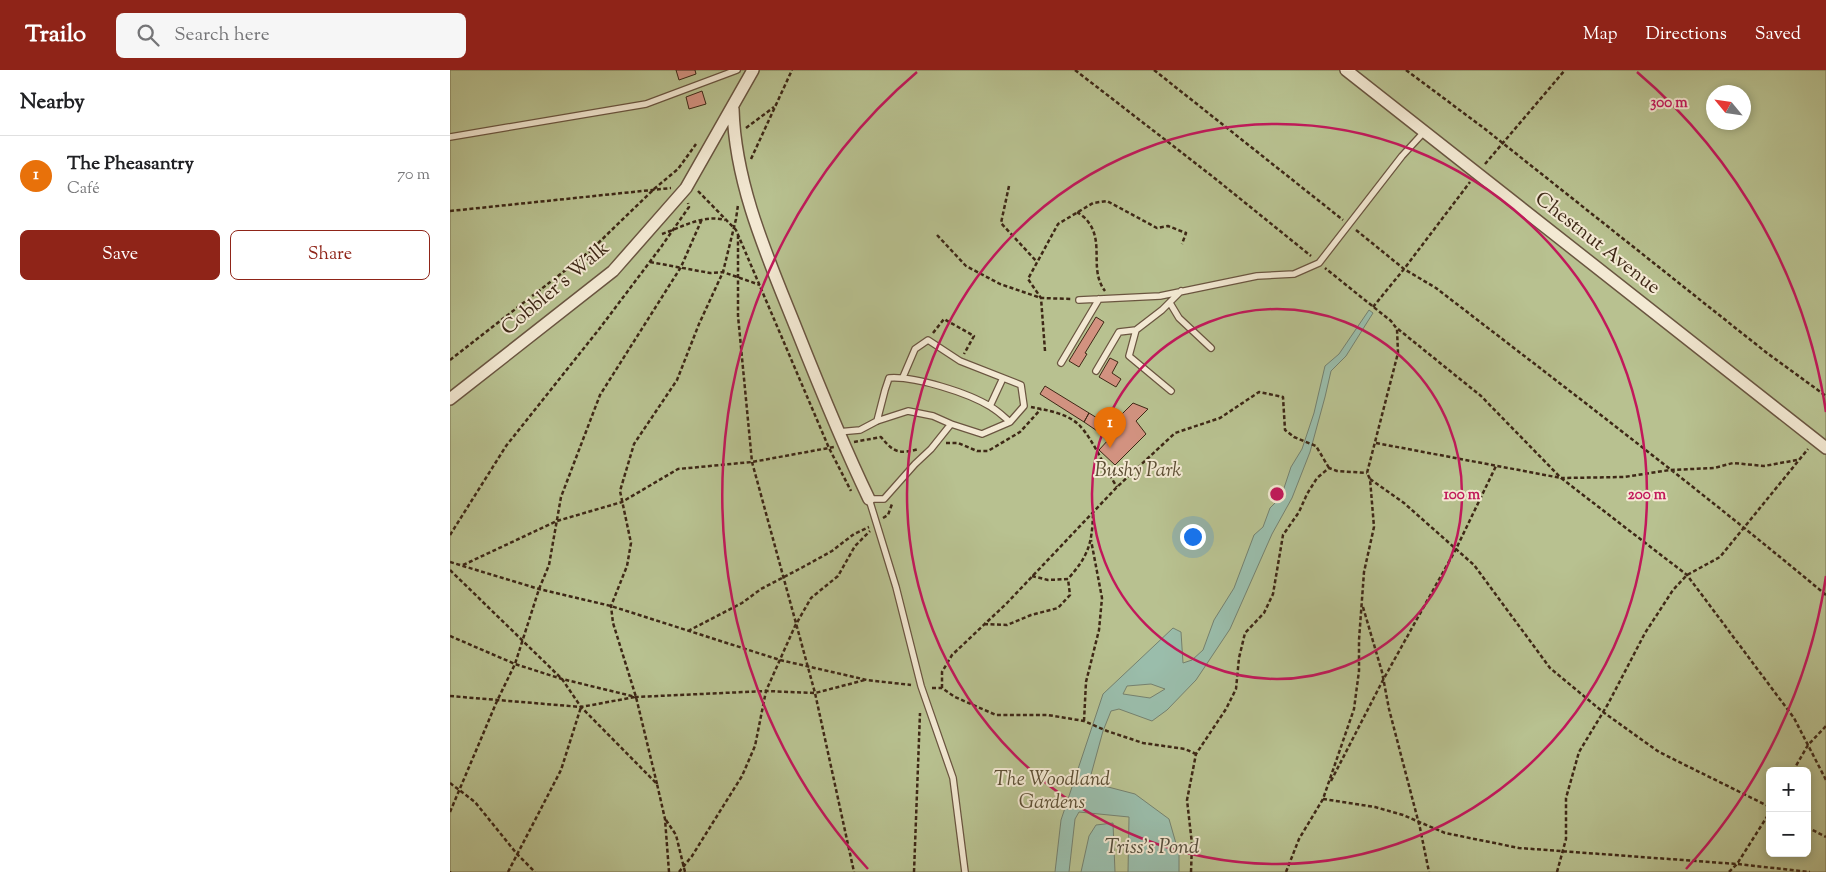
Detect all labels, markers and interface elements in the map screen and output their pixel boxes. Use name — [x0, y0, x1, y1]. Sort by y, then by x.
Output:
search box — [116, 13, 466, 58]
text: Trailo — [25, 18, 86, 52]
icon: search — [134, 21, 162, 49]
text: Search here — [174, 22, 270, 49]
text: Map — [1583, 22, 1618, 48]
text: Directions — [1646, 22, 1727, 48]
text: Saved — [1755, 22, 1801, 48]
north arrow — [1706, 85, 1751, 130]
text: Nearby — [20, 88, 85, 118]
text: 300 m — [1650, 93, 1688, 114]
text: The Pheasantry — [67, 151, 194, 178]
text: 1 — [33, 164, 39, 187]
text: 70 m — [397, 164, 430, 187]
text: Café — [67, 178, 100, 201]
street label: Chestnut Avenue — [1528, 186, 1666, 302]
button: Save — [20, 230, 220, 280]
button: Share — [230, 230, 430, 280]
street label: Cobbler's Walk — [495, 235, 617, 343]
pin: 1 — [1094, 407, 1126, 448]
park label: Bushy Park — [1095, 457, 1181, 486]
centre of rings — [1268, 485, 1286, 503]
text: 100 m — [1444, 485, 1481, 506]
text: 200 m — [1628, 485, 1667, 506]
your location — [1180, 524, 1206, 550]
park label: The Woodland Gardens — [994, 766, 1110, 818]
map controls — [1766, 767, 1811, 857]
button: + — [1766, 767, 1811, 812]
button: − — [1766, 812, 1811, 857]
water label: Triss's Pond — [1105, 833, 1200, 863]

